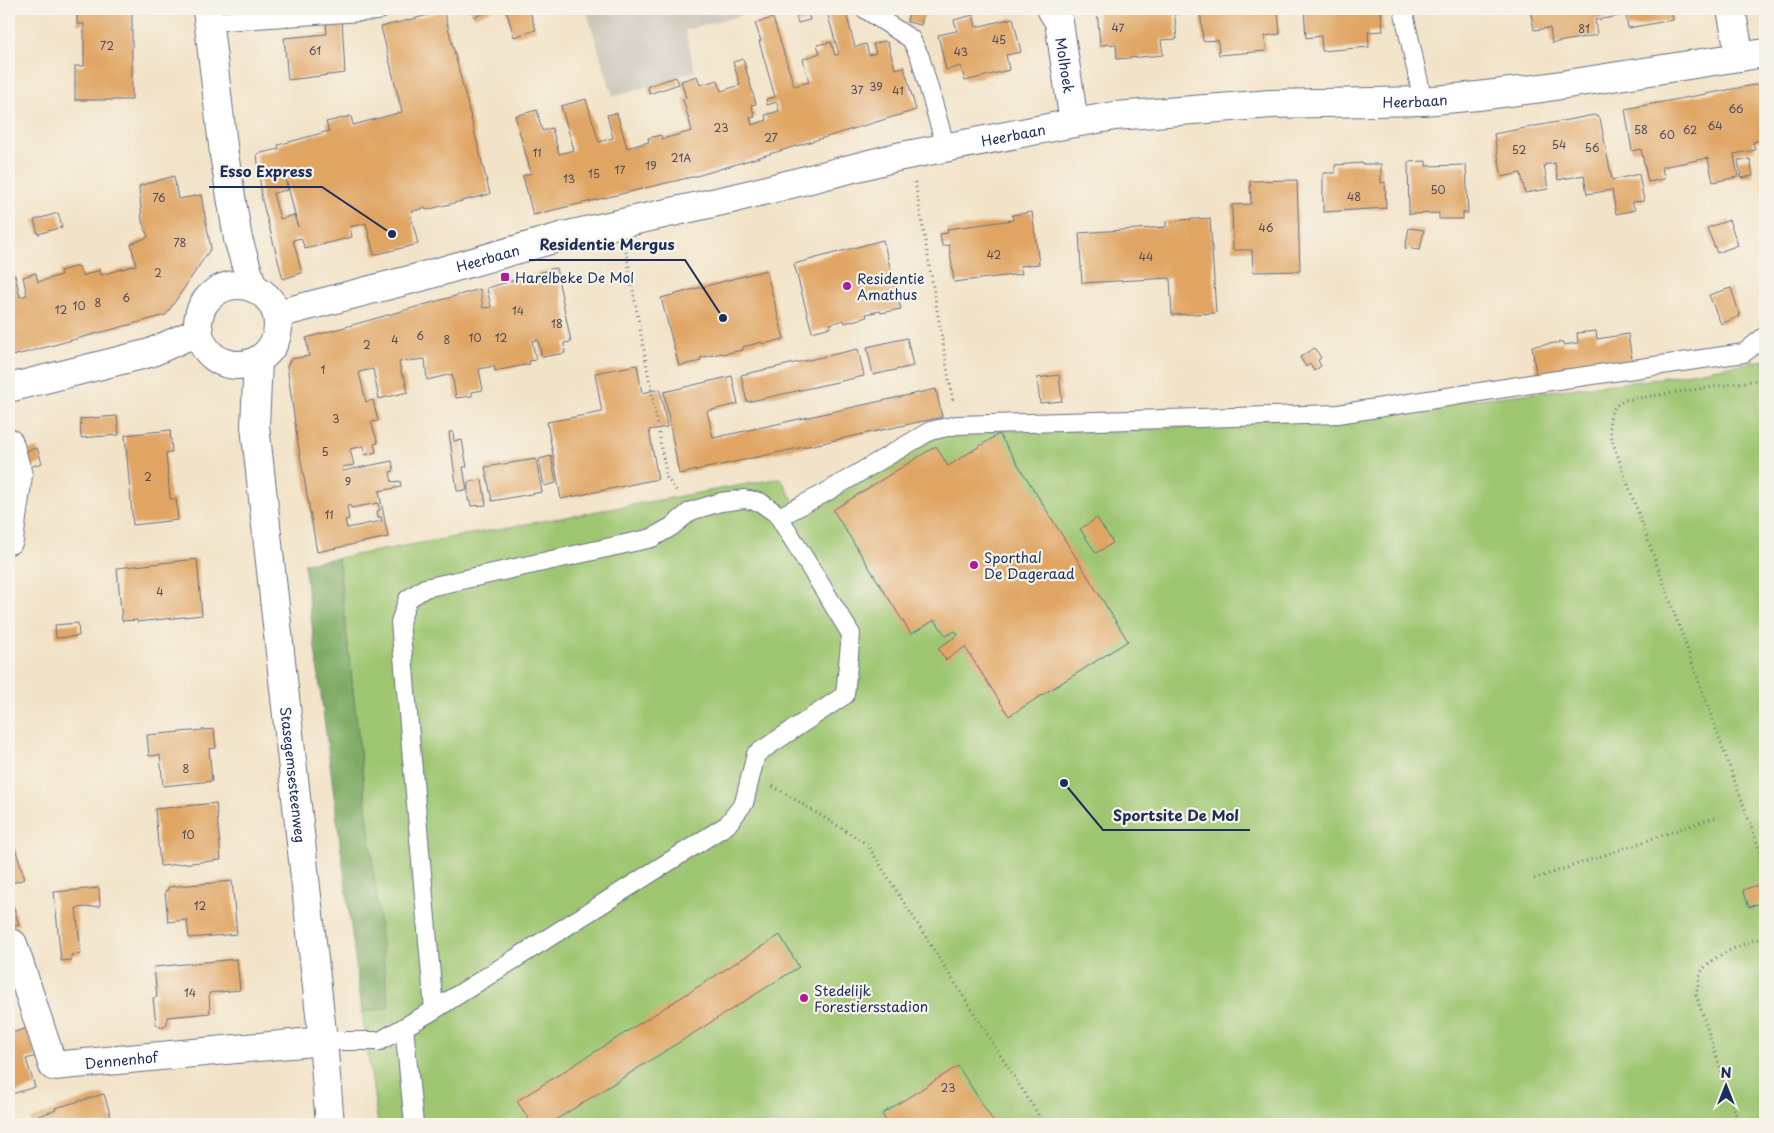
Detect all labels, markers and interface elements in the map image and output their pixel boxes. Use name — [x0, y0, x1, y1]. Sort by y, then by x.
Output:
house number: 47 — [1112, 19, 1125, 36]
house number: 81 — [1578, 20, 1590, 37]
house number: 45 — [992, 31, 1006, 48]
street label: Molhoek — [1051, 36, 1080, 95]
house number: 72 — [100, 37, 114, 54]
house number: 61 — [309, 42, 321, 59]
house number: 43 — [954, 43, 968, 60]
house number: 39 — [869, 78, 883, 95]
house number: 37 — [851, 81, 864, 98]
house number: 41 — [892, 82, 904, 99]
street label: Heerbaan — [1382, 88, 1448, 112]
house number: 66 — [1728, 100, 1744, 117]
house number: 64 — [1708, 117, 1722, 134]
street label: Heerbaan — [979, 118, 1047, 151]
house number: 23 — [714, 119, 728, 136]
house number: 58 — [1634, 121, 1648, 138]
house number: 62 — [1683, 121, 1697, 138]
house number: 60 — [1659, 126, 1675, 143]
house number: 27 — [764, 129, 778, 146]
house number: 54 — [1552, 136, 1566, 153]
house number: 56 — [1585, 139, 1600, 156]
house number: 52 — [1512, 141, 1526, 158]
house number: 11 — [532, 144, 542, 161]
house number: 21A — [671, 149, 691, 166]
callout: Esso Express — [209, 157, 322, 187]
house number: 19 — [645, 157, 657, 174]
text: Esso Express — [220, 159, 312, 182]
house number: 17 — [615, 161, 626, 178]
house number: 15 — [588, 165, 600, 182]
house number: 13 — [563, 170, 575, 187]
house number: 50 — [1430, 181, 1446, 198]
house number: 48 — [1347, 188, 1361, 205]
house number: 76 — [152, 189, 166, 206]
house number: 46 — [1259, 219, 1274, 236]
callout: Residentie Mergus — [529, 230, 685, 260]
text: Residentie Mergus — [539, 232, 675, 255]
house number: 78 — [174, 234, 187, 251]
street label: Heerbaan — [453, 239, 522, 277]
house number: 42 — [987, 246, 1002, 263]
house number: 44 — [1139, 248, 1153, 265]
house number: 2 — [154, 264, 162, 281]
place label: Harelbeke De Mol — [515, 267, 634, 288]
place label: Residentie Amathus — [857, 268, 925, 305]
marker: Harelbeke De Mol — [499, 271, 511, 283]
marker: Residentie Amathus — [841, 280, 853, 292]
house number: 6 — [122, 289, 130, 306]
house number: 8 — [95, 294, 102, 311]
house number: 10 — [73, 297, 85, 314]
house number: 12 — [55, 301, 68, 318]
house number: 14 — [512, 302, 524, 319]
house number: 18 — [551, 315, 563, 332]
house number: 6 — [416, 327, 424, 344]
house number: 10 — [469, 329, 481, 346]
house number: 12 — [495, 329, 508, 346]
house number: 4 — [391, 331, 399, 348]
house number: 8 — [444, 331, 451, 348]
house number: 2 — [363, 336, 371, 353]
house number: 1 — [321, 361, 326, 378]
house number: 3 — [332, 410, 340, 427]
house number: 5 — [321, 443, 329, 460]
house number: 2 — [144, 468, 152, 485]
house number: 9 — [345, 473, 351, 490]
house number: 11 — [324, 506, 334, 523]
place label: Sporthal De Dageraad — [984, 547, 1075, 584]
marker: Sporthal De Dageraad — [968, 559, 980, 571]
house number: 4 — [156, 583, 164, 600]
street label: Stasegemsesteenweg — [276, 705, 312, 844]
house number: 8 — [183, 760, 190, 777]
callout: Sportsite De Mol — [1103, 800, 1250, 830]
text: Sportsite De Mol — [1113, 803, 1239, 826]
house number: 10 — [182, 826, 194, 843]
house number: 12 — [194, 897, 207, 914]
place label: Stedelijk Forestiersstadion — [814, 980, 928, 1017]
house number: 14 — [184, 984, 196, 1001]
marker: Stedelijk Forestiersstadion — [798, 992, 810, 1004]
street label: Dennenhof — [83, 1046, 161, 1074]
north arrow — [1702, 1060, 1752, 1110]
text: N — [1720, 1062, 1732, 1083]
house number: 23 — [941, 1079, 955, 1096]

